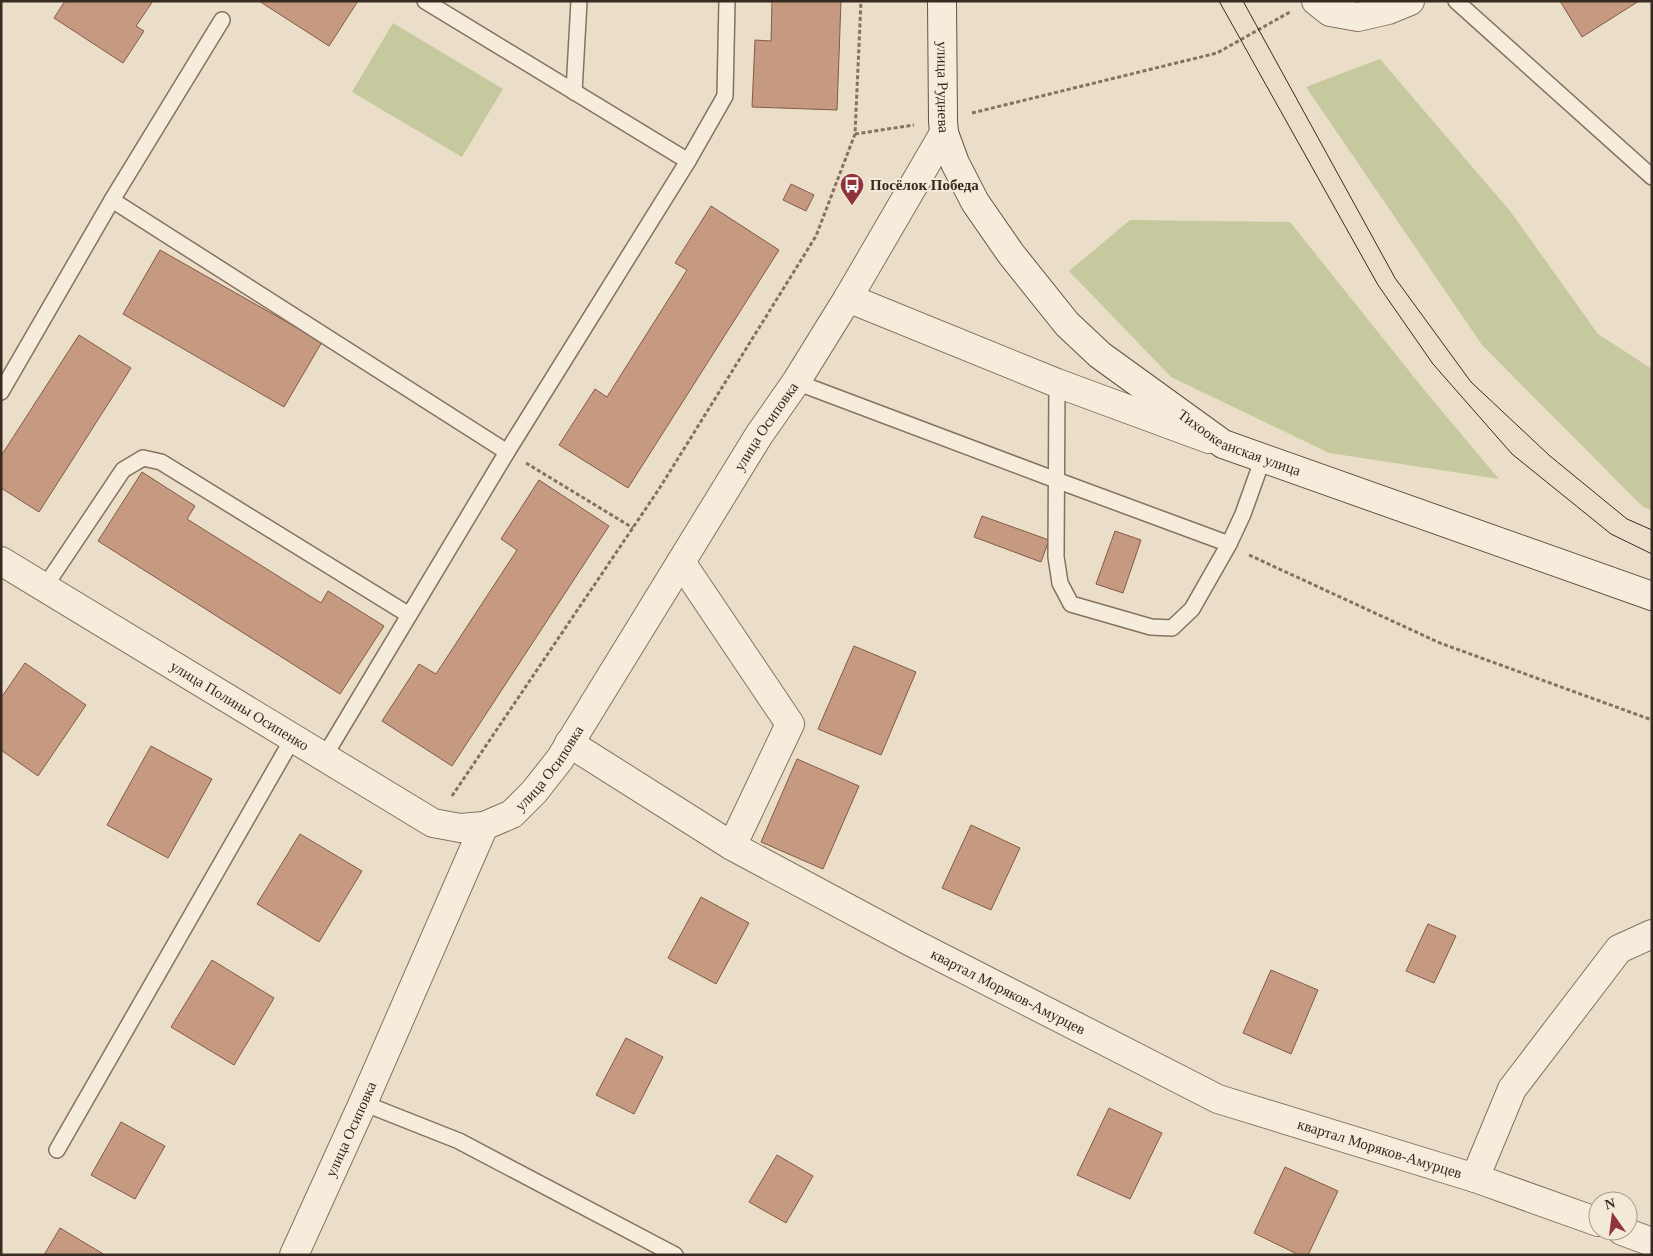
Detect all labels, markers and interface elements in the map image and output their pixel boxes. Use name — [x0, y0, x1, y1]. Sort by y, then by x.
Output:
street label: улица Руднева — [934, 41, 952, 134]
bus stop icon: Посёлок Победа — [839, 172, 865, 206]
place label: Посёлок Победа — [870, 177, 979, 193]
street label: улица Осиповка — [731, 379, 801, 474]
street label: Тихоокеанская улица — [1175, 406, 1303, 479]
street label: улица Полины Осипенко — [168, 658, 312, 754]
street label: улица Осиповка — [512, 723, 587, 814]
street label: квартал Моряков-Амурцев — [928, 946, 1088, 1038]
street label: улица Осиповка — [323, 1079, 379, 1179]
street label: квартал Моряков-Амурцев — [1296, 1116, 1464, 1182]
north arrow — [1588, 1191, 1638, 1241]
text: N — [1603, 1195, 1617, 1212]

